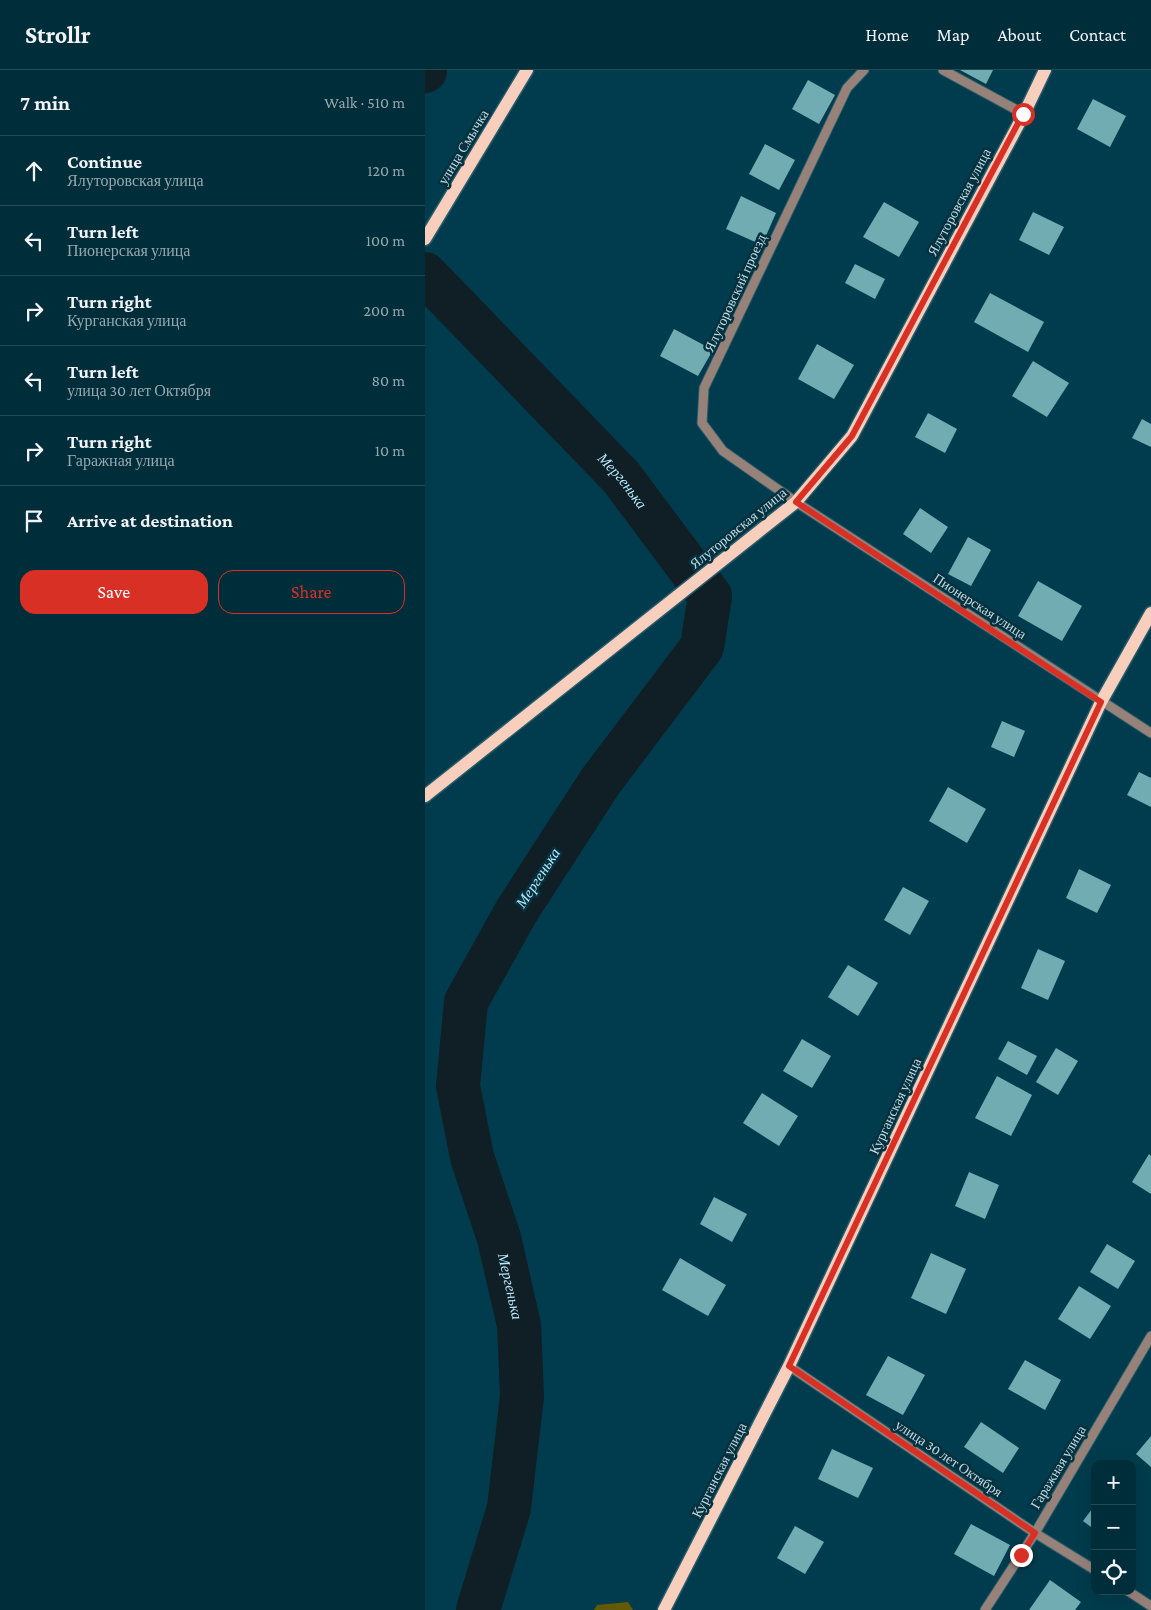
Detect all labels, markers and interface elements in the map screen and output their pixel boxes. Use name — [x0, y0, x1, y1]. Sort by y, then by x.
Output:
text: Strollr — [25, 21, 91, 48]
text: Home — [866, 25, 909, 45]
text: Map — [937, 25, 969, 45]
text: About — [997, 25, 1041, 45]
text: Contact — [1069, 25, 1126, 45]
text: 7 min — [20, 91, 70, 115]
text: Walk · 510 m — [324, 94, 405, 111]
route start — [1012, 103, 1035, 126]
street label: улица Смычка — [434, 106, 492, 187]
street label: Ялуторовская улица — [924, 145, 994, 258]
text: Continue — [67, 151, 142, 172]
icon: ahead — [20, 157, 48, 185]
text: 120 m — [367, 162, 405, 179]
text: Ялуторовская улица — [67, 172, 204, 189]
text: Turn left — [67, 221, 139, 242]
icon: left — [20, 227, 48, 255]
text: 100 m — [366, 232, 405, 249]
street label: Ялуторовский проезд — [701, 232, 769, 354]
text: Пионерская улица — [67, 242, 190, 259]
text: Turn right — [67, 291, 152, 312]
icon: right — [20, 297, 48, 325]
text: 200 m — [363, 302, 405, 319]
text: Курганская улица — [67, 312, 186, 329]
text: Turn left — [67, 361, 139, 382]
icon: left — [20, 367, 48, 395]
text: 80 m — [371, 372, 405, 389]
text: улица 30 лет Октября — [67, 382, 211, 399]
text: Turn right — [67, 431, 152, 452]
icon: right — [20, 437, 48, 465]
text: 10 m — [375, 442, 405, 459]
water label: Мергенька — [594, 449, 650, 512]
text: Гаражная улица — [67, 452, 175, 469]
street label: Ялуторовская улица — [687, 484, 790, 572]
icon: arrive — [20, 507, 48, 535]
text: Arrive at destination — [67, 510, 233, 531]
button: Save — [20, 570, 208, 614]
button: Share — [218, 570, 405, 614]
street label: Пионерская улица — [930, 570, 1030, 643]
water label: Мергенька — [512, 845, 563, 911]
street label: Курганская улица — [866, 1055, 925, 1157]
water label: Мергенька — [495, 1251, 525, 1321]
street label: улица 30 лет Октября — [892, 1416, 1006, 1500]
street label: Курганская улица — [688, 1419, 750, 1520]
street label: Гаражная улица — [1027, 1422, 1090, 1511]
map controls — [1091, 1460, 1136, 1595]
button: + — [1091, 1460, 1136, 1505]
button: − — [1091, 1505, 1136, 1550]
route end — [1010, 1544, 1033, 1567]
button: locate — [1091, 1550, 1136, 1595]

